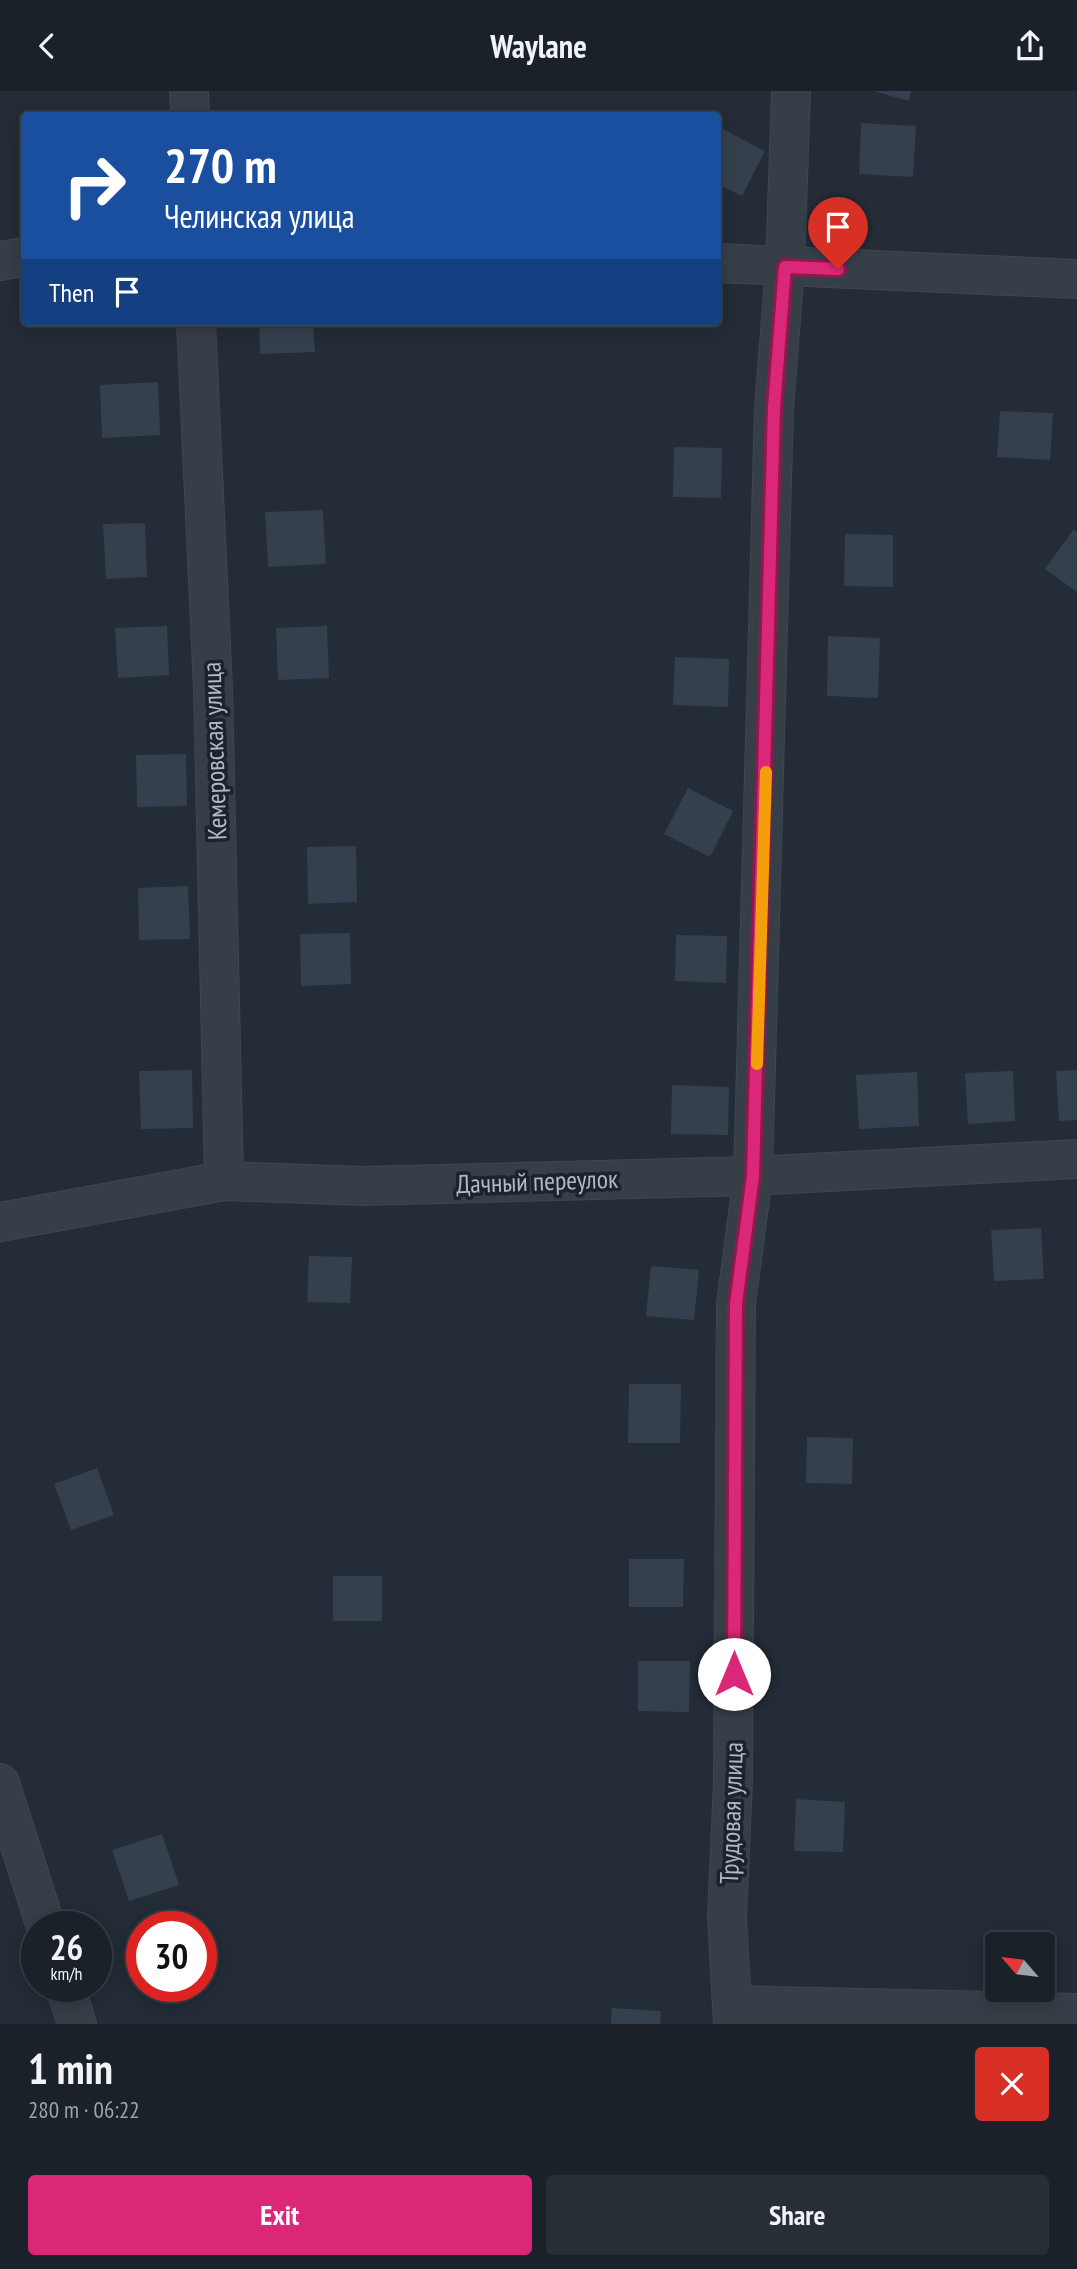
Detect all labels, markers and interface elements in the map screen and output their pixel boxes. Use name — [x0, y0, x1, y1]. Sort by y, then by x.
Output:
text: Waylane — [490, 25, 587, 67]
icon: back — [28, 27, 66, 65]
icon: share — [1011, 27, 1049, 65]
text: 270 m — [164, 133, 277, 197]
icon: right — [49, 140, 140, 231]
text: Челинская улица — [164, 195, 354, 237]
pin — [808, 197, 868, 269]
icon: arrive — [819, 208, 857, 246]
icon: arrive — [108, 273, 146, 311]
text: Then — [49, 276, 94, 309]
street label: Кемеровская улица — [194, 661, 234, 841]
street label: Дачный переулок — [456, 1162, 618, 1200]
position arrow — [697, 1637, 771, 1711]
street label: Трудовая улица — [712, 1741, 750, 1885]
speed limit sign: 30 — [126, 1911, 217, 2002]
text: 26 — [50, 1924, 83, 1970]
north arrow — [985, 1932, 1055, 2002]
map controls — [985, 1932, 1055, 2002]
text: km/h — [51, 1962, 82, 1985]
text: 1 min — [28, 2041, 113, 2096]
button: close — [975, 2047, 1049, 2121]
text: 280 m · 06:22 — [28, 2095, 140, 2124]
button: Exit — [28, 2175, 532, 2255]
button: Share — [546, 2175, 1049, 2255]

